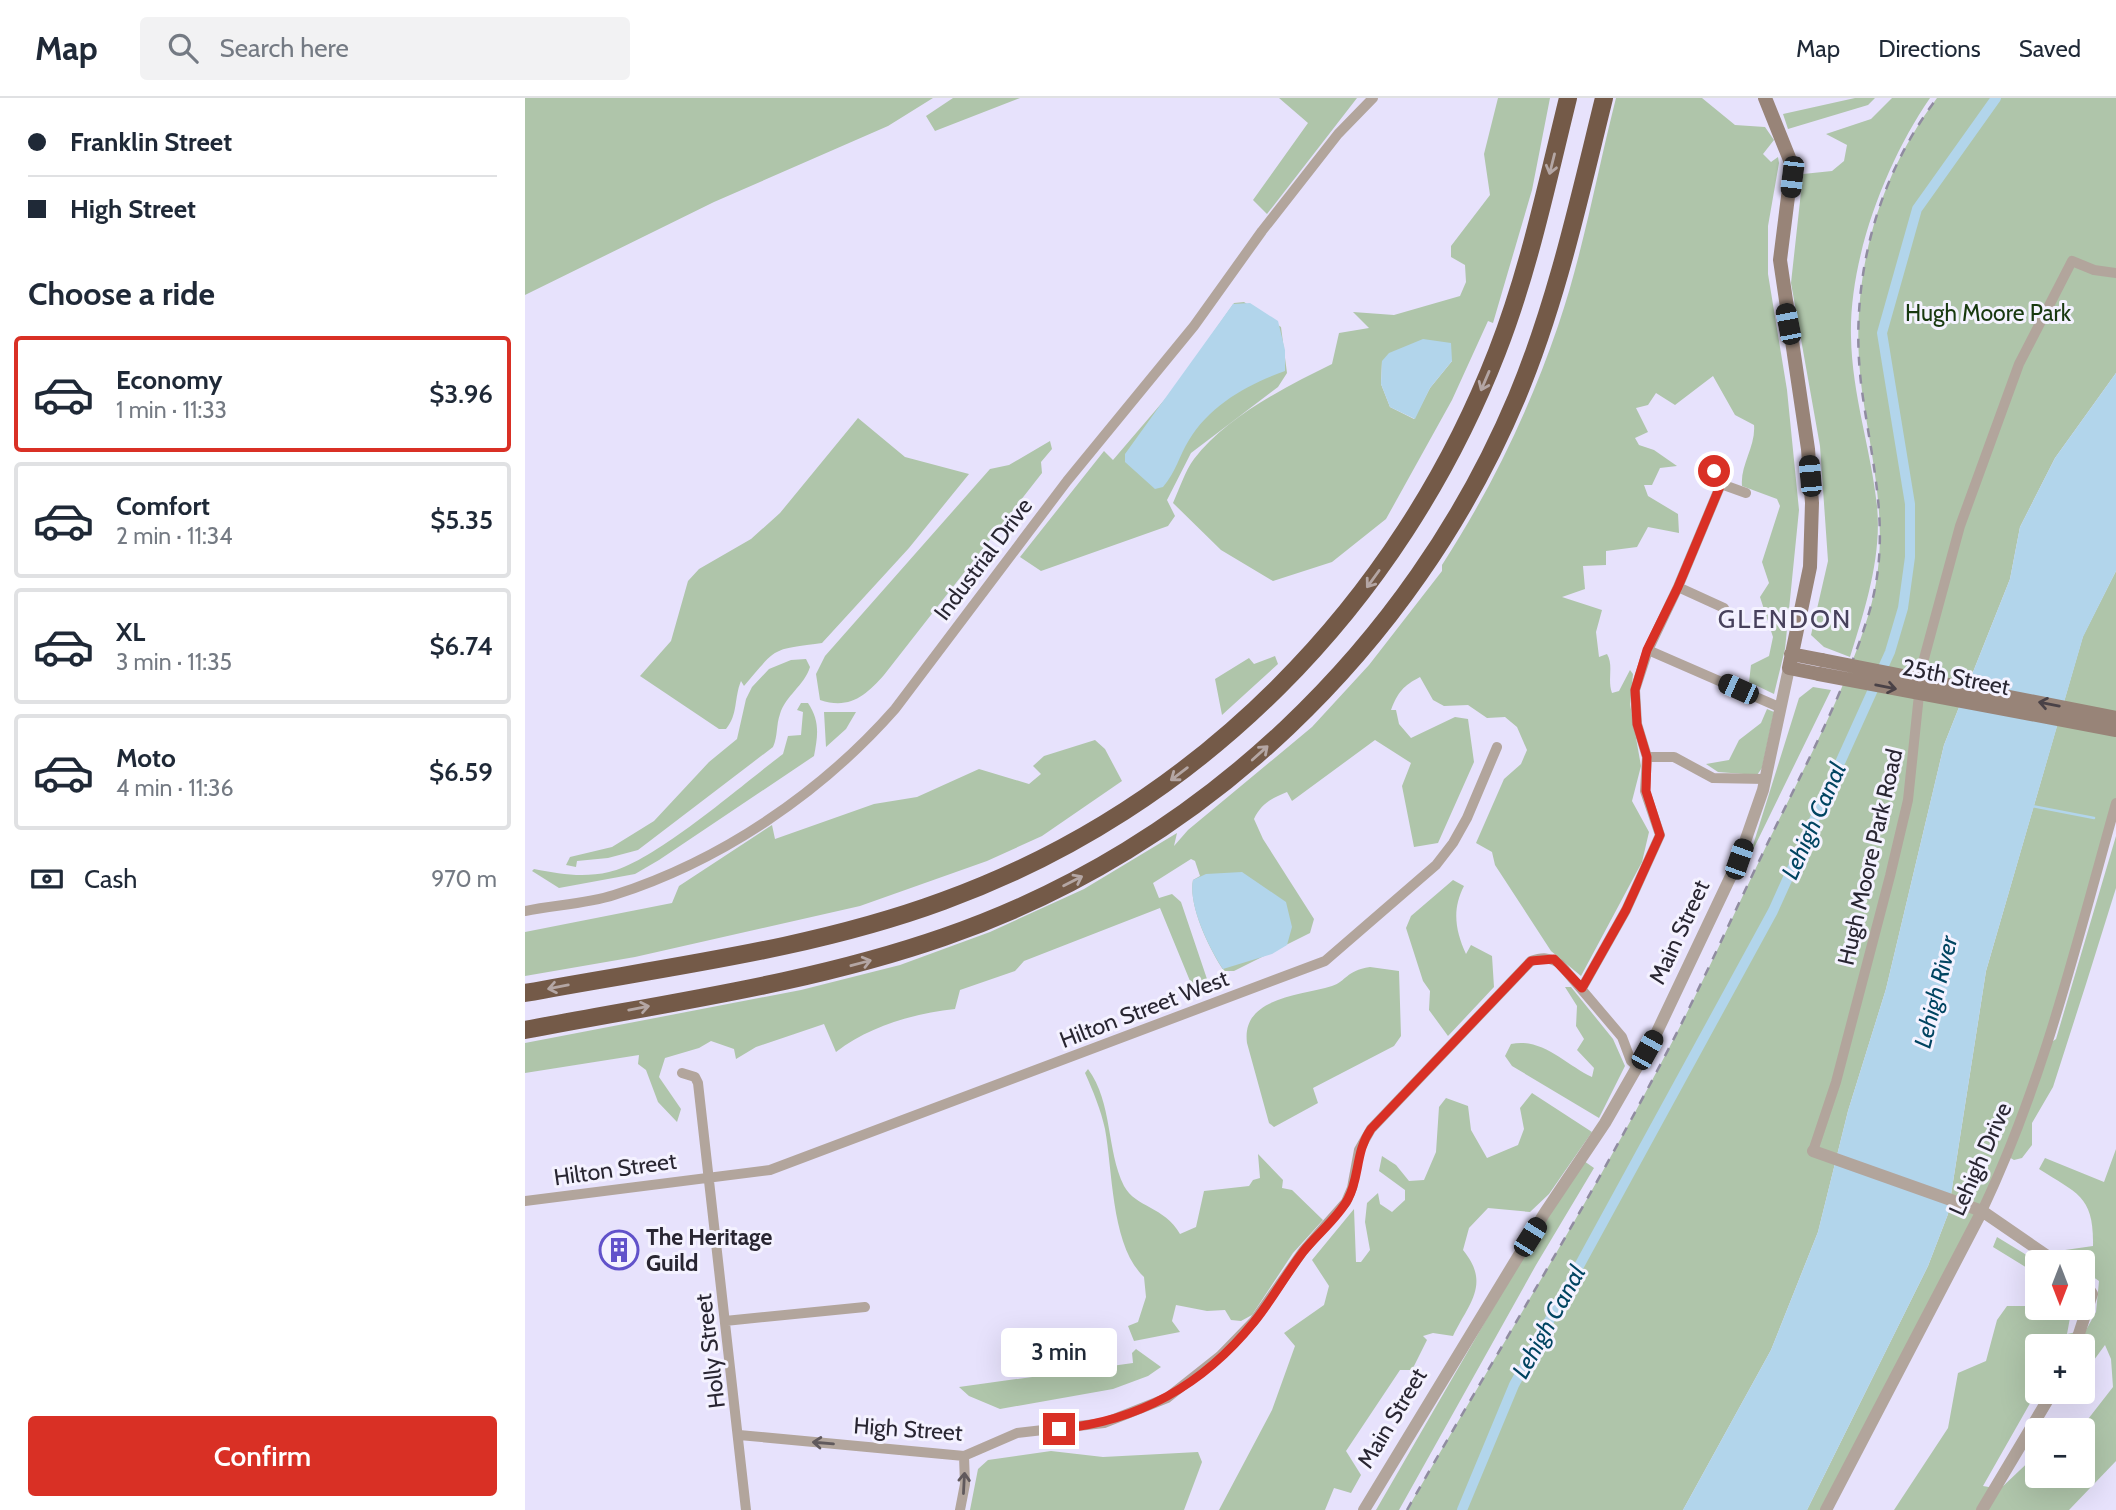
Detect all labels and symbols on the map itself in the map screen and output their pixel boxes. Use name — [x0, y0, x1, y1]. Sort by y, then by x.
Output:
one-way arrow — [1545, 152, 1558, 175]
car — [1780, 155, 1805, 199]
park label: Hugh Moore Park — [1905, 299, 2072, 327]
car — [1774, 301, 1803, 347]
one-way arrow — [1478, 370, 1491, 392]
car — [1798, 454, 1823, 498]
route start — [1698, 455, 1730, 487]
street label: Industrial Drive — [928, 492, 1038, 626]
one-way arrow — [1366, 569, 1380, 588]
district label: GLENDON — [1718, 603, 1852, 635]
street label: 25th Street — [1900, 653, 2012, 701]
car — [1715, 671, 1762, 707]
one-way arrow — [1874, 681, 1897, 694]
one-way arrow — [2038, 697, 2061, 711]
one-way arrow — [1251, 744, 1268, 761]
street label: Hugh Moore Park Road — [1831, 746, 1909, 968]
water label: Lehigh Canal — [1775, 758, 1852, 884]
one-way arrow — [1170, 767, 1189, 781]
car — [1723, 836, 1756, 882]
one-way arrow — [1062, 874, 1083, 888]
street label: Main Street — [1643, 875, 1715, 988]
water label: Lehigh River — [1908, 931, 1964, 1051]
one-way arrow — [850, 955, 872, 968]
street label: Hilton Street West — [1056, 964, 1233, 1054]
one-way arrow — [547, 981, 570, 994]
one-way arrow — [627, 1001, 650, 1014]
car — [1628, 1027, 1667, 1073]
street label: Lehigh Drive — [1943, 1098, 2018, 1220]
street label: Hilton Street — [552, 1146, 678, 1191]
car — [1510, 1214, 1551, 1260]
place label: The Heritage Guild — [646, 1223, 773, 1277]
building icon: The Heritage Guild — [598, 1229, 640, 1271]
north arrow — [2025, 1250, 2095, 1320]
water label: Lehigh Canal — [1506, 1260, 1592, 1383]
street label: Holly Street — [689, 1292, 731, 1410]
callout: 3 min — [1001, 1328, 1117, 1376]
street label: Main Street — [1351, 1363, 1433, 1473]
street label: High Street — [853, 1411, 964, 1447]
route end — [1043, 1413, 1075, 1445]
one-way arrow — [812, 1436, 835, 1449]
one-way arrow — [958, 1472, 971, 1495]

